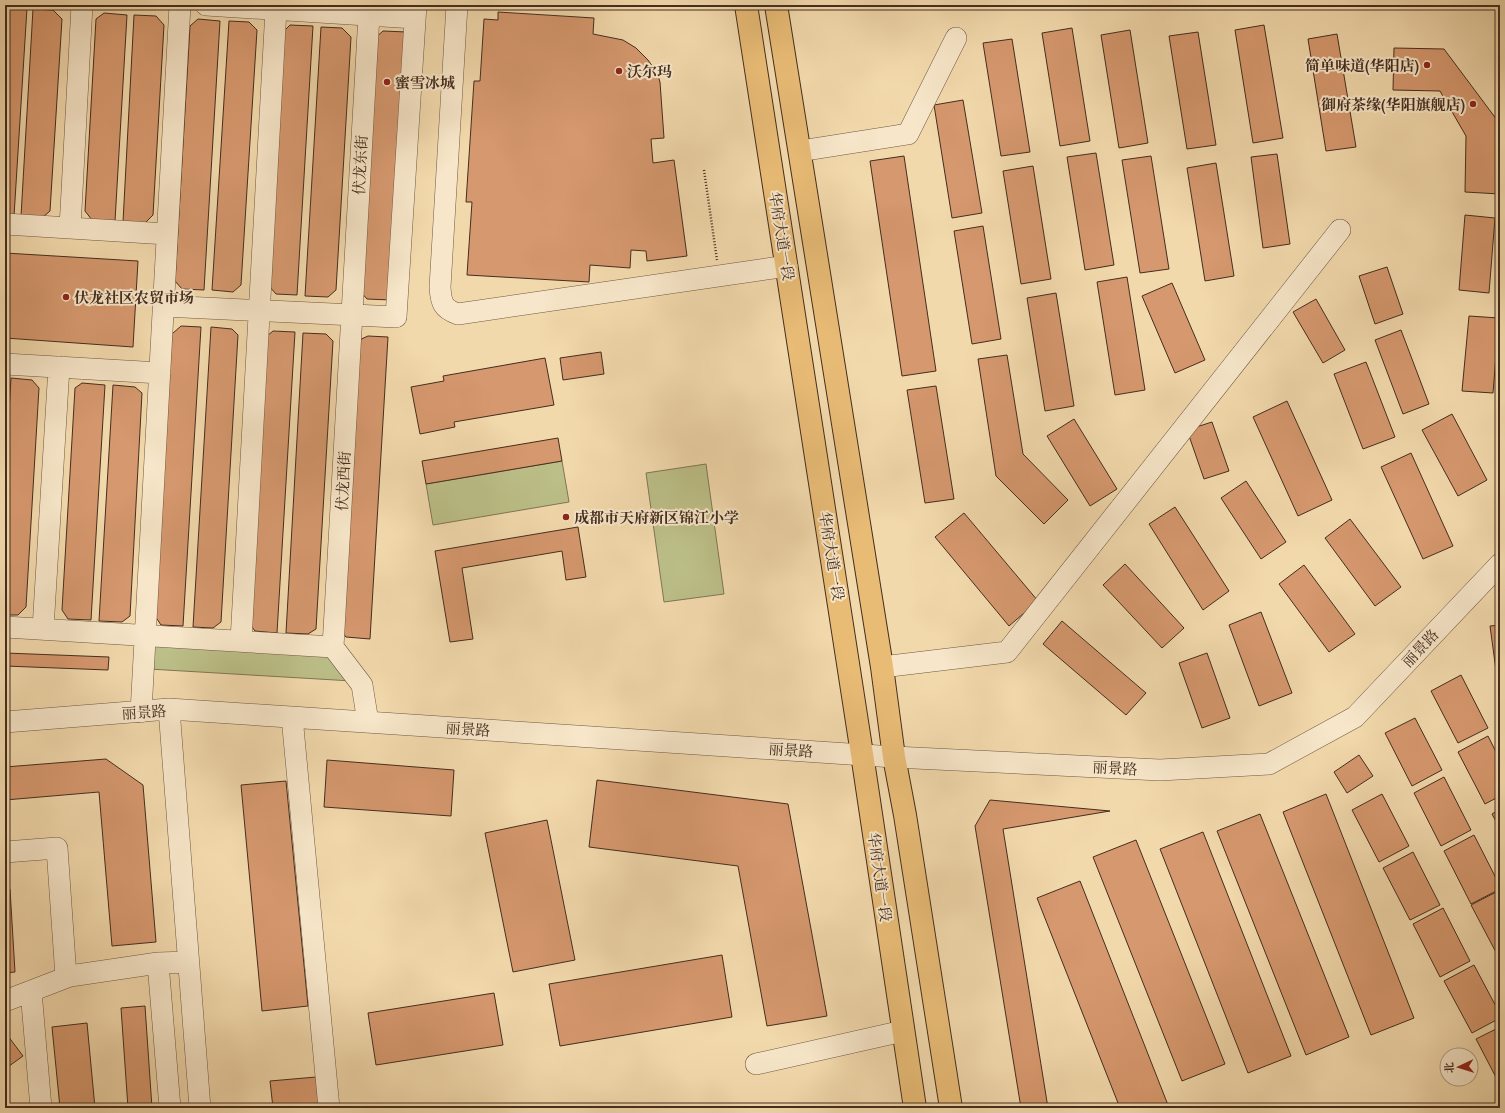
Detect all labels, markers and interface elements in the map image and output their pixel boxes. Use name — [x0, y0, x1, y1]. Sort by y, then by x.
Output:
place label: 简单味道(华阳店) — [1305, 56, 1419, 75]
marker: 简单味道(华阳店) — [1422, 60, 1432, 70]
place label: 沃尔玛 — [627, 62, 672, 81]
marker: 沃尔玛 — [614, 66, 624, 76]
place label: 蜜雪冰城 — [395, 73, 455, 92]
marker: 蜜雪冰城 — [382, 77, 392, 87]
place label: 御府茶缘(华阳旗舰店) — [1321, 95, 1465, 114]
marker: 御府茶缘(华阳旗舰店) — [1468, 99, 1478, 109]
street label: 伏龙东街 — [349, 135, 371, 195]
street label: 华府大道一段 — [766, 190, 798, 282]
place label: 伏龙社区农贸市场 — [74, 288, 194, 307]
marker: 伏龙社区农贸市场 — [61, 292, 71, 302]
street label: 伏龙西街 — [332, 451, 354, 511]
place label: 成都市天府新区锦江小学 — [574, 508, 739, 527]
street label: 华府大道一段 — [816, 510, 848, 602]
marker: 成都市天府新区锦江小学 — [561, 512, 571, 522]
street label: 丽景路 — [1398, 625, 1442, 671]
street label: 丽景路 — [121, 701, 167, 723]
street label: 丽景路 — [445, 718, 491, 740]
street label: 丽景路 — [768, 739, 814, 761]
street label: 丽景路 — [1092, 757, 1138, 779]
street label: 华府大道一段 — [864, 831, 896, 923]
north arrow — [1439, 1047, 1479, 1087]
text: 北 — [1442, 1062, 1456, 1074]

